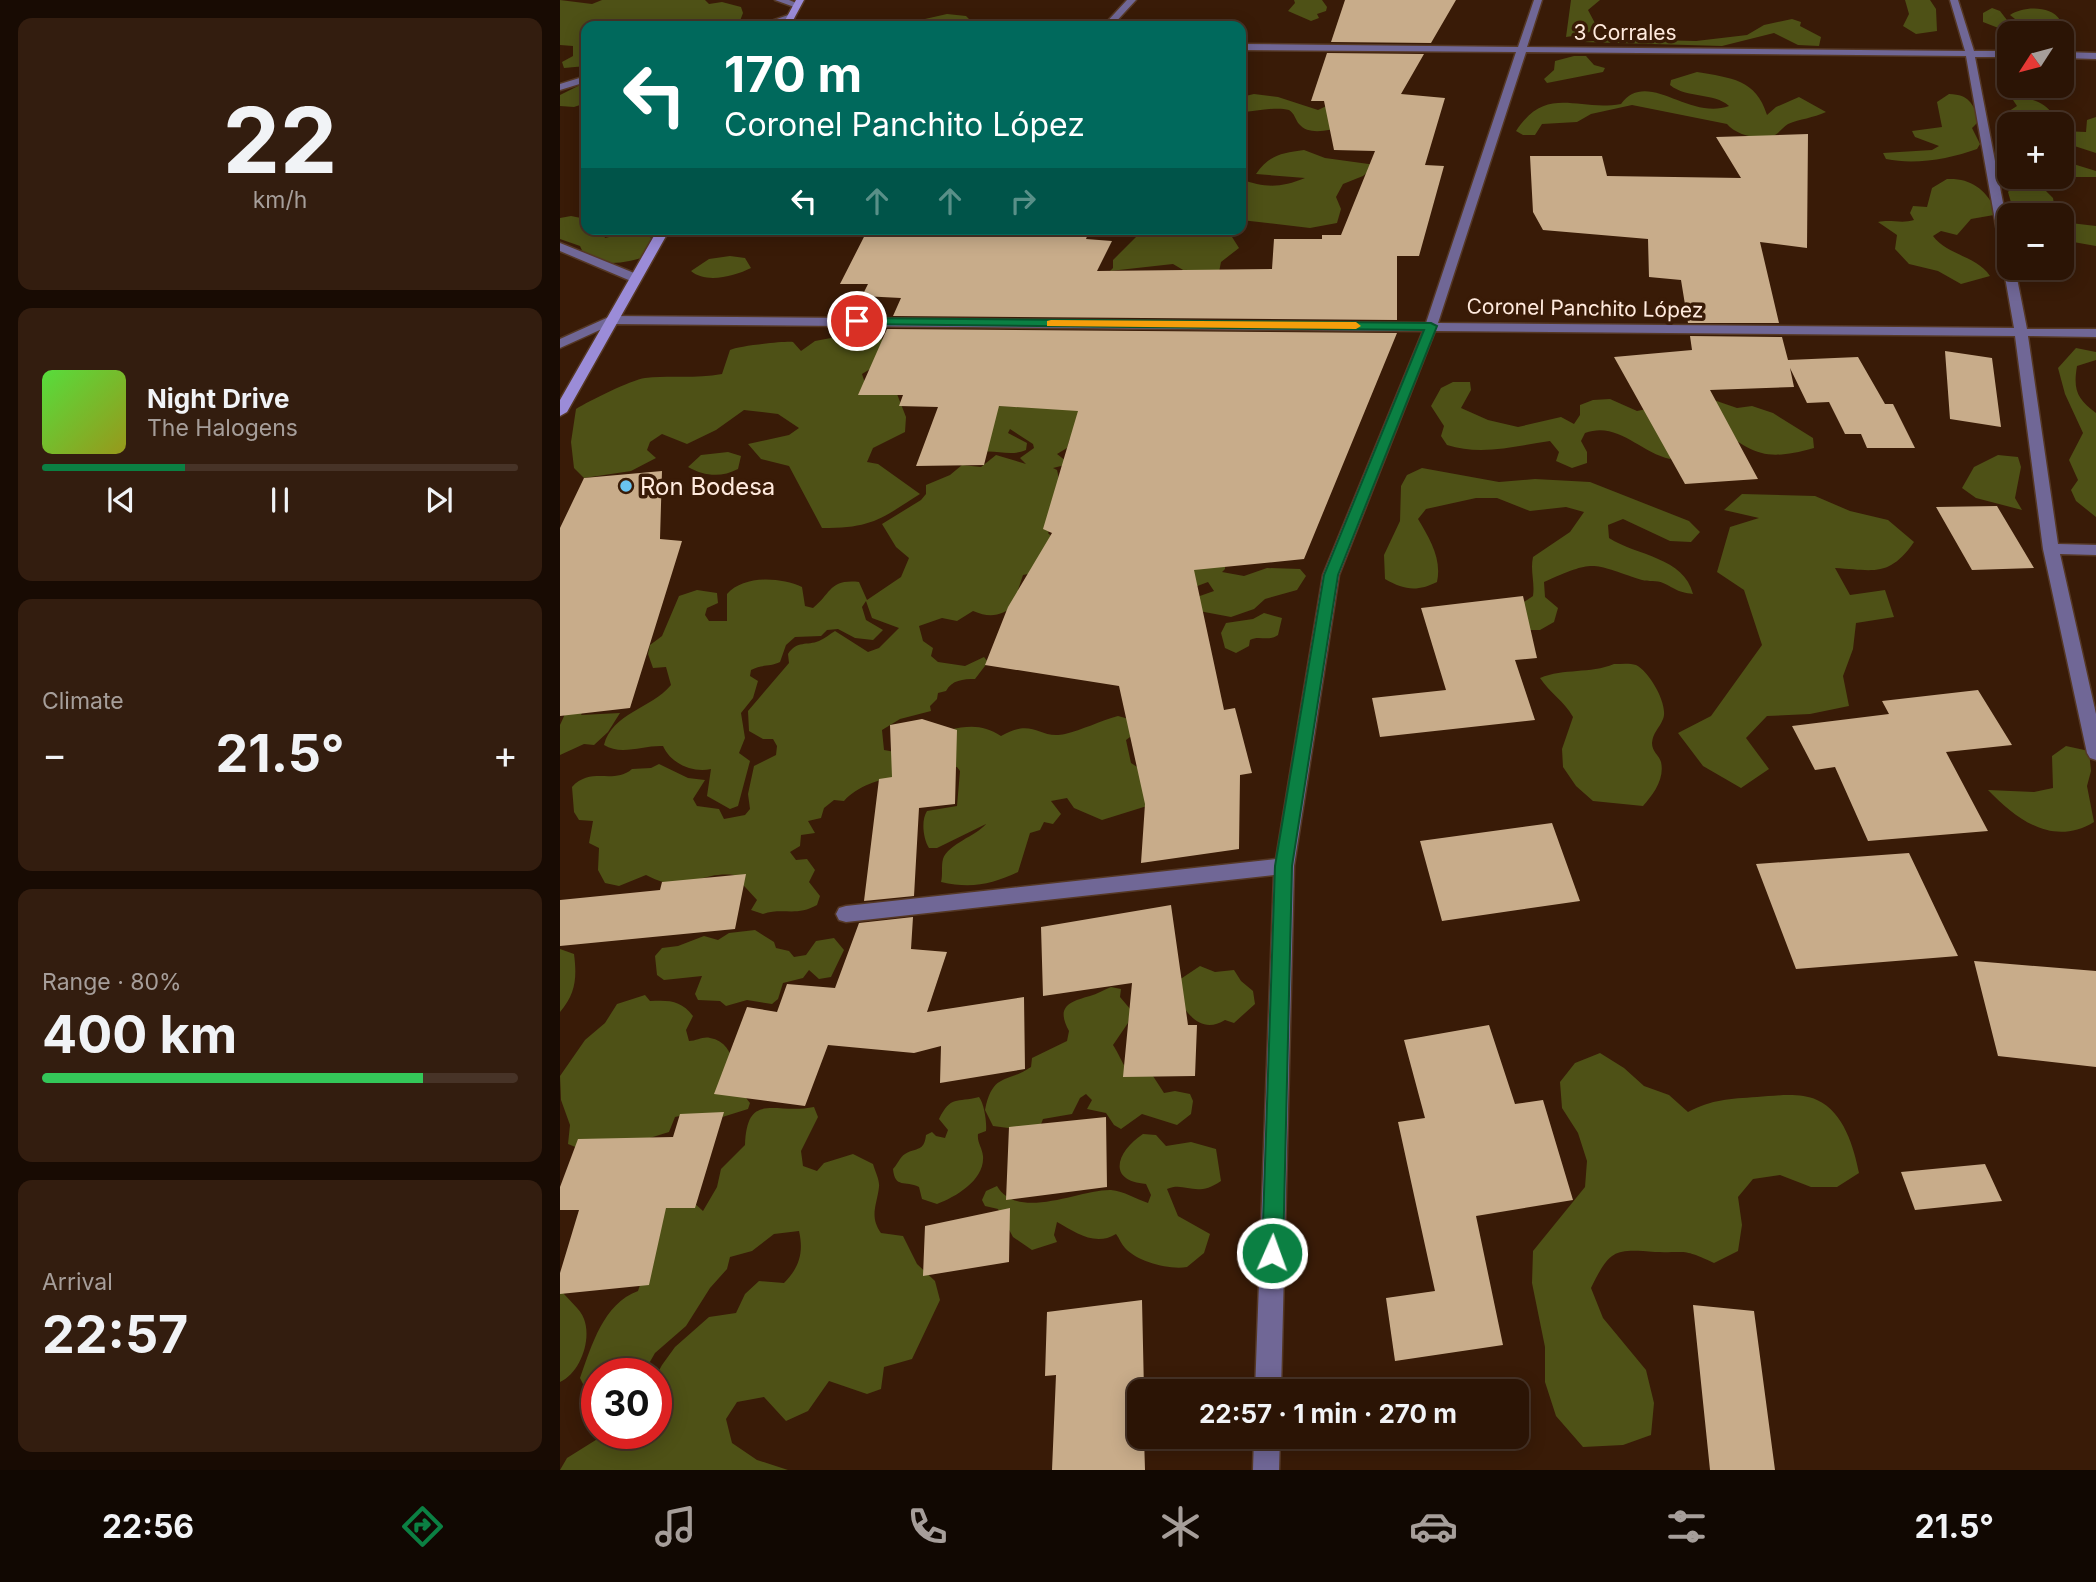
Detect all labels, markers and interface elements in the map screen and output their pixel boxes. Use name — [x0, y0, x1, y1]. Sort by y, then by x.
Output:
street label: 3 Corrales — [1573, 20, 1677, 45]
north arrow — [1997, 21, 2074, 98]
map controls — [1997, 21, 2074, 280]
text: 170 m — [724, 45, 862, 104]
icon: left — [609, 49, 700, 140]
text: 22 — [223, 85, 337, 195]
text: Coronel Panchito López — [724, 105, 1085, 144]
button: + — [1997, 112, 2074, 189]
icon: left — [785, 182, 823, 220]
icon: ahead — [858, 182, 896, 220]
icon: ahead — [931, 182, 969, 220]
icon: right — [1004, 182, 1042, 220]
text: km/h — [253, 186, 307, 214]
button: − — [1997, 203, 2074, 280]
pin — [827, 291, 887, 351]
street label: Coronel Panchito López — [1466, 293, 1704, 323]
icon: arrive — [838, 302, 876, 340]
text: Night Drive — [147, 383, 289, 414]
text: The Halogens — [147, 414, 298, 442]
place label: Ron Bodesa — [640, 472, 775, 501]
marker: Ron Bodesa — [618, 478, 634, 494]
icon: previous — [102, 481, 140, 519]
icon: pause — [261, 481, 299, 519]
icon: next — [420, 481, 458, 519]
text: Climate — [42, 687, 124, 715]
text: 21.5° — [215, 722, 345, 785]
text: − — [42, 731, 67, 777]
text: + — [493, 731, 518, 777]
text: Range · 80% — [42, 968, 182, 996]
text: 400 km — [42, 1003, 237, 1066]
position arrow — [1235, 1216, 1309, 1290]
text: Arrival — [42, 1268, 113, 1296]
text: 22:57 — [42, 1303, 188, 1366]
speed limit sign: 30 — [581, 1358, 672, 1449]
text: 22:57 · 1 min · 270 m — [1199, 1398, 1457, 1429]
icon: directions — [398, 1502, 447, 1551]
icon: music — [651, 1502, 700, 1551]
icon: phone — [903, 1502, 952, 1551]
icon: climate — [1156, 1502, 1205, 1551]
icon: car — [1409, 1502, 1458, 1551]
icon: filters — [1662, 1502, 1711, 1551]
text: 22:56 — [102, 1507, 194, 1546]
text: 21.5° — [1915, 1507, 1994, 1546]

